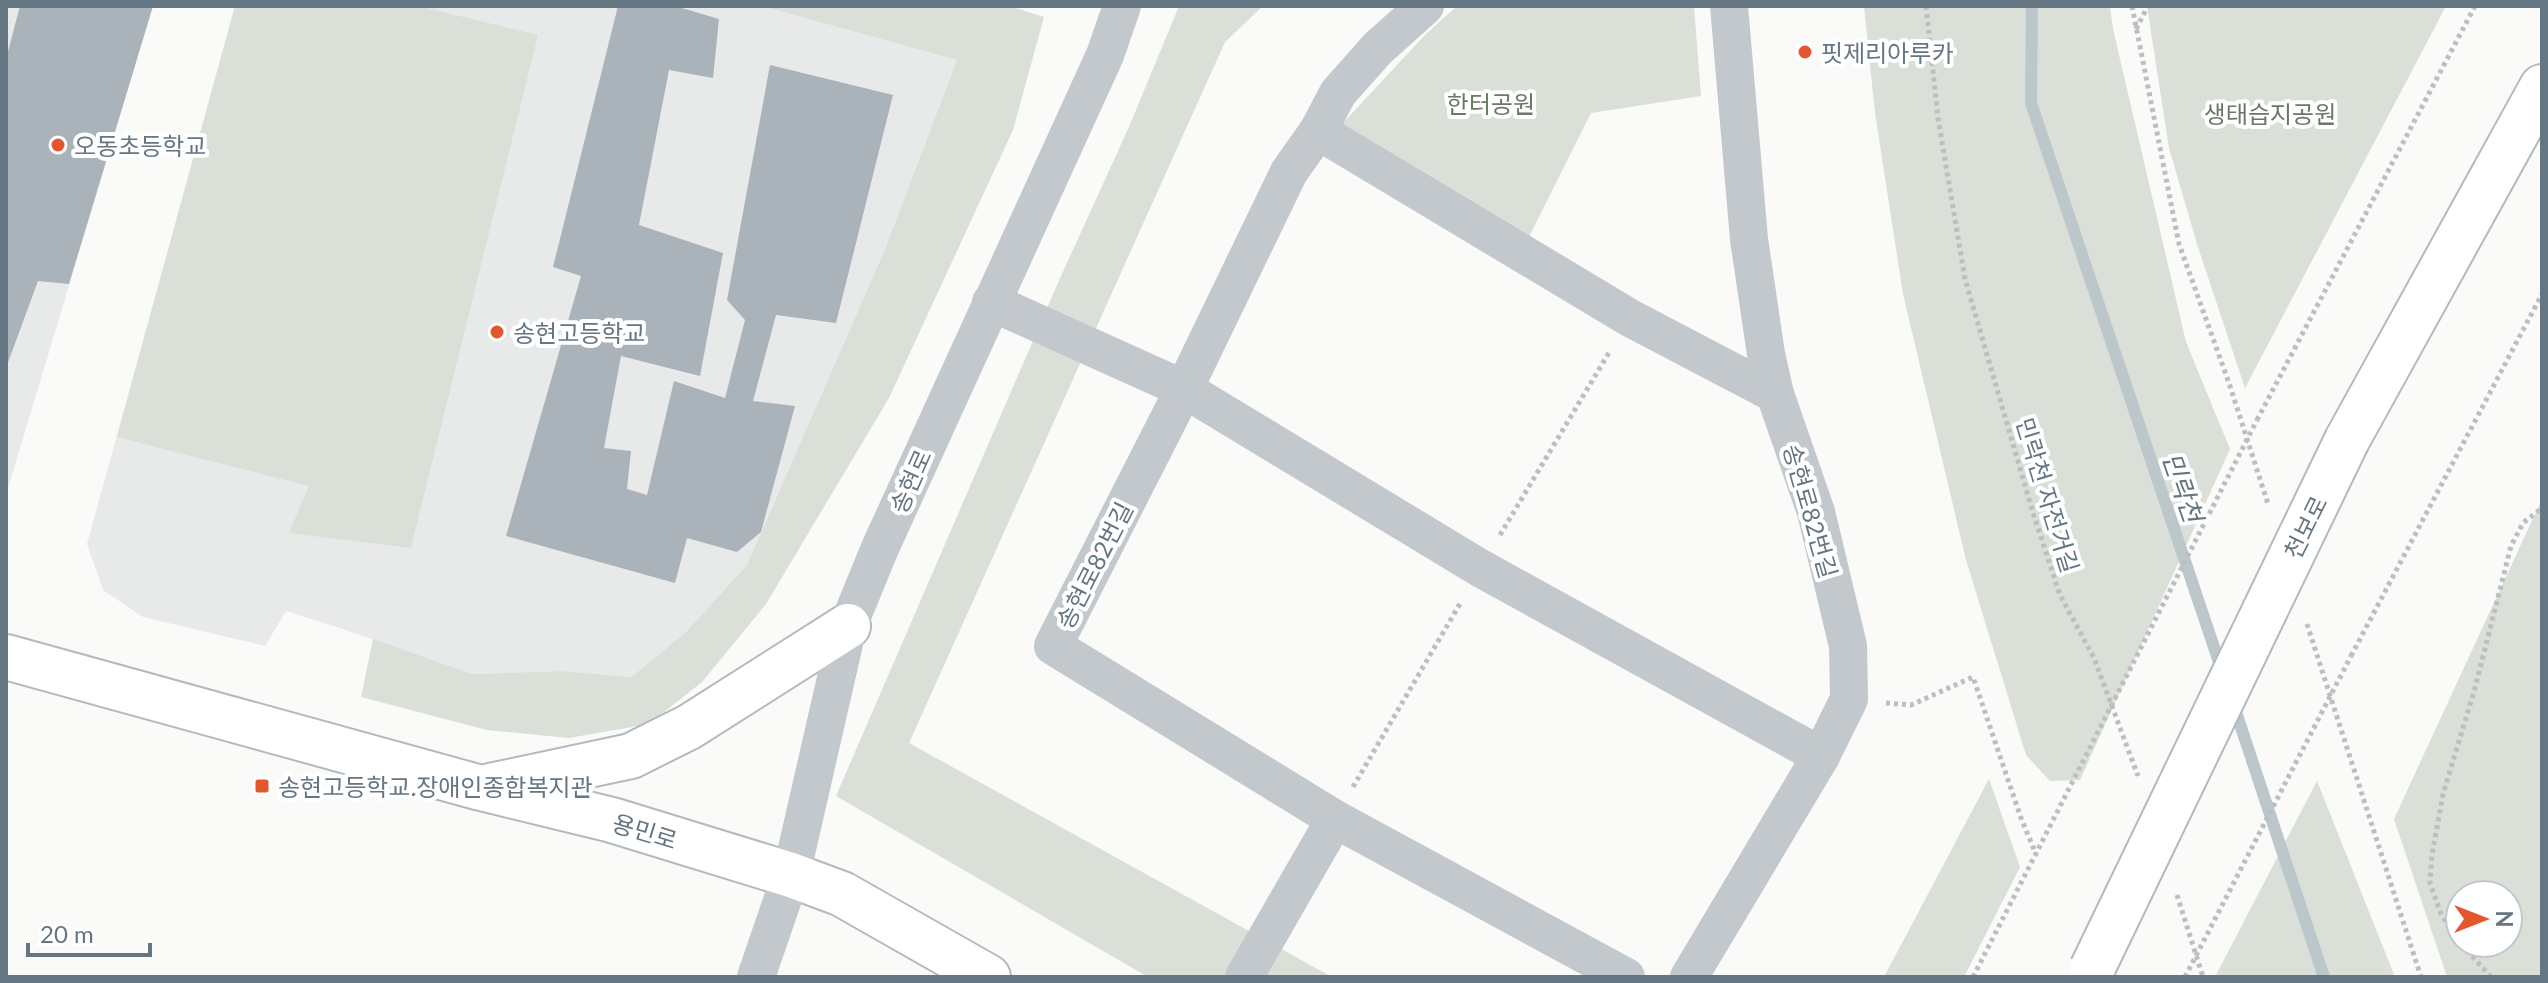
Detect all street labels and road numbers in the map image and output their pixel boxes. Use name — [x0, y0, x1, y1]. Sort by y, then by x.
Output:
street label: 민락천 자전거길 — [2011, 414, 2085, 576]
street label: 송현로82번길 — [1778, 441, 1844, 581]
street label: 송현로 — [883, 445, 937, 517]
street label: 천보로 — [2277, 491, 2333, 563]
street label: 송현로82번길 — [1050, 497, 1138, 633]
street label: 용민로 — [609, 807, 681, 855]

